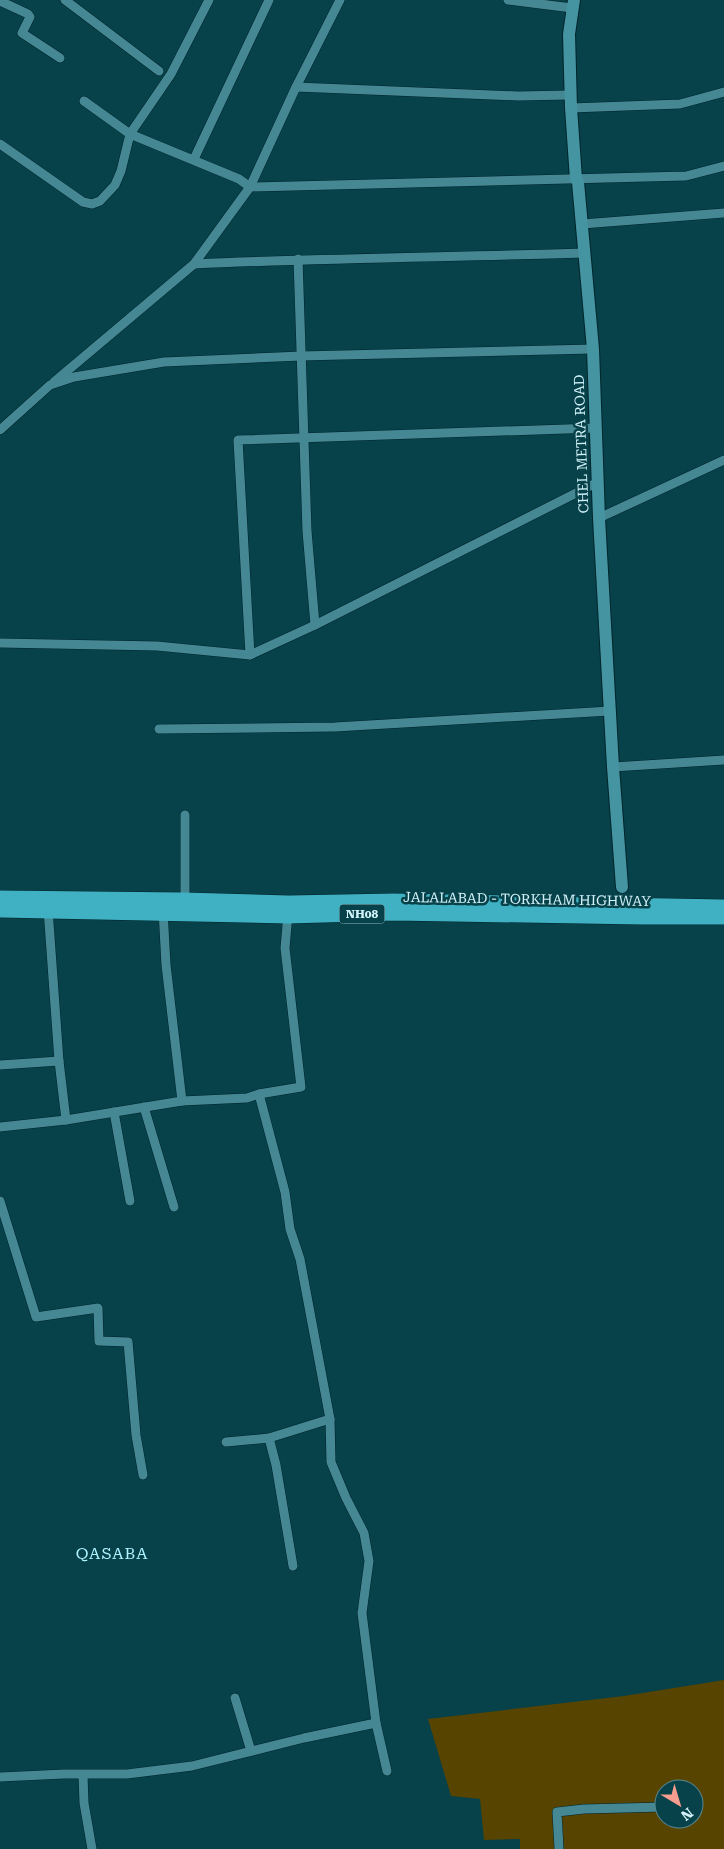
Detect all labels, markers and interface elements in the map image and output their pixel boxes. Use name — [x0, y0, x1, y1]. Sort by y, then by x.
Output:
street label: CHEL METRA ROAD — [571, 374, 591, 514]
street label: JALALABAD - TORKHAM HIGHWAY — [403, 889, 651, 909]
road number: NH08 — [340, 904, 384, 924]
district label: QASABA — [76, 1544, 148, 1563]
north arrow — [654, 1779, 704, 1829]
text: N — [678, 1805, 696, 1824]

